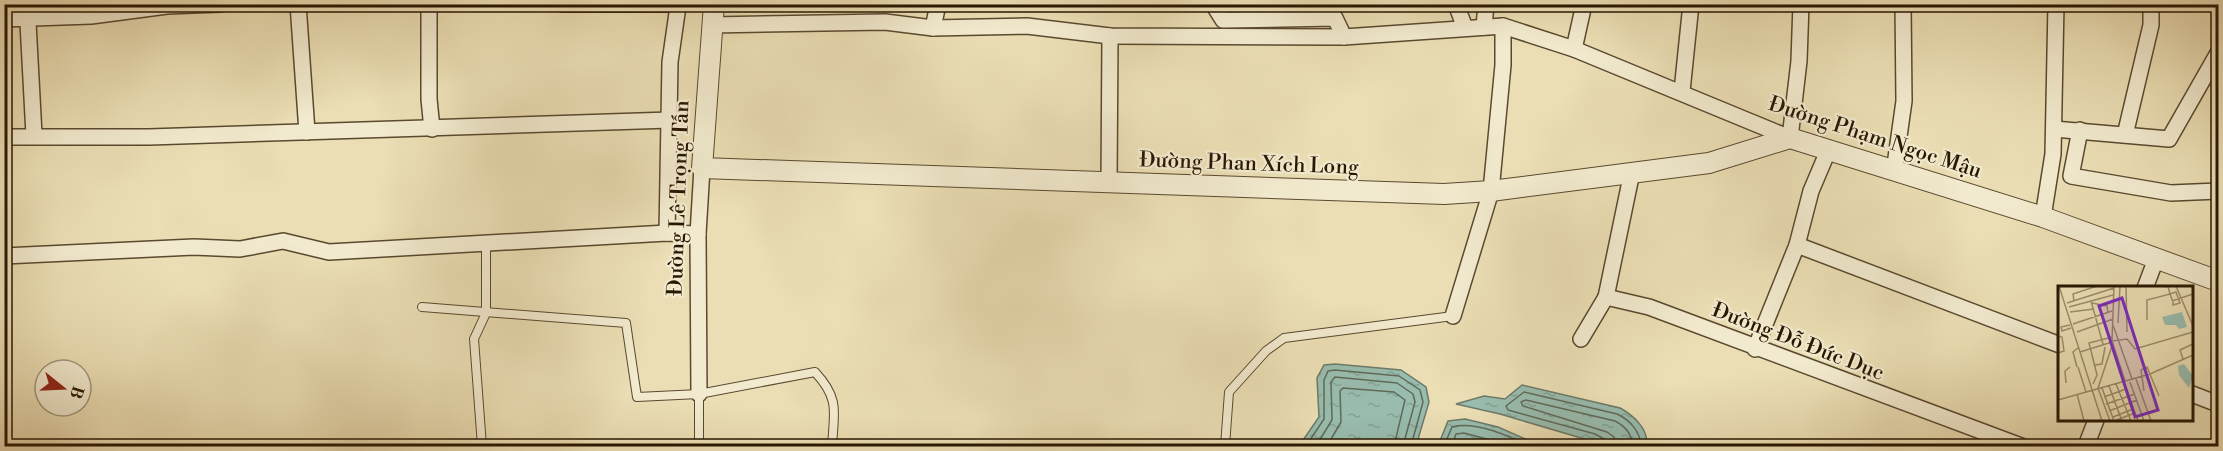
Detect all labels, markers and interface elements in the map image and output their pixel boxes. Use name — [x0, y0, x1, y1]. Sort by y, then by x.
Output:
street label: Đường Phạm Ngọc Mậu — [1765, 91, 1985, 185]
street label: Đường Lê Trọng Tấn — [663, 99, 695, 296]
street label: Đường Phan Xích Long — [1139, 147, 1359, 181]
inset map — [2058, 286, 2193, 421]
street label: Đường Đỗ Đức Dục — [1708, 297, 1888, 387]
north arrow — [33, 358, 93, 418]
text: B — [65, 384, 88, 401]

